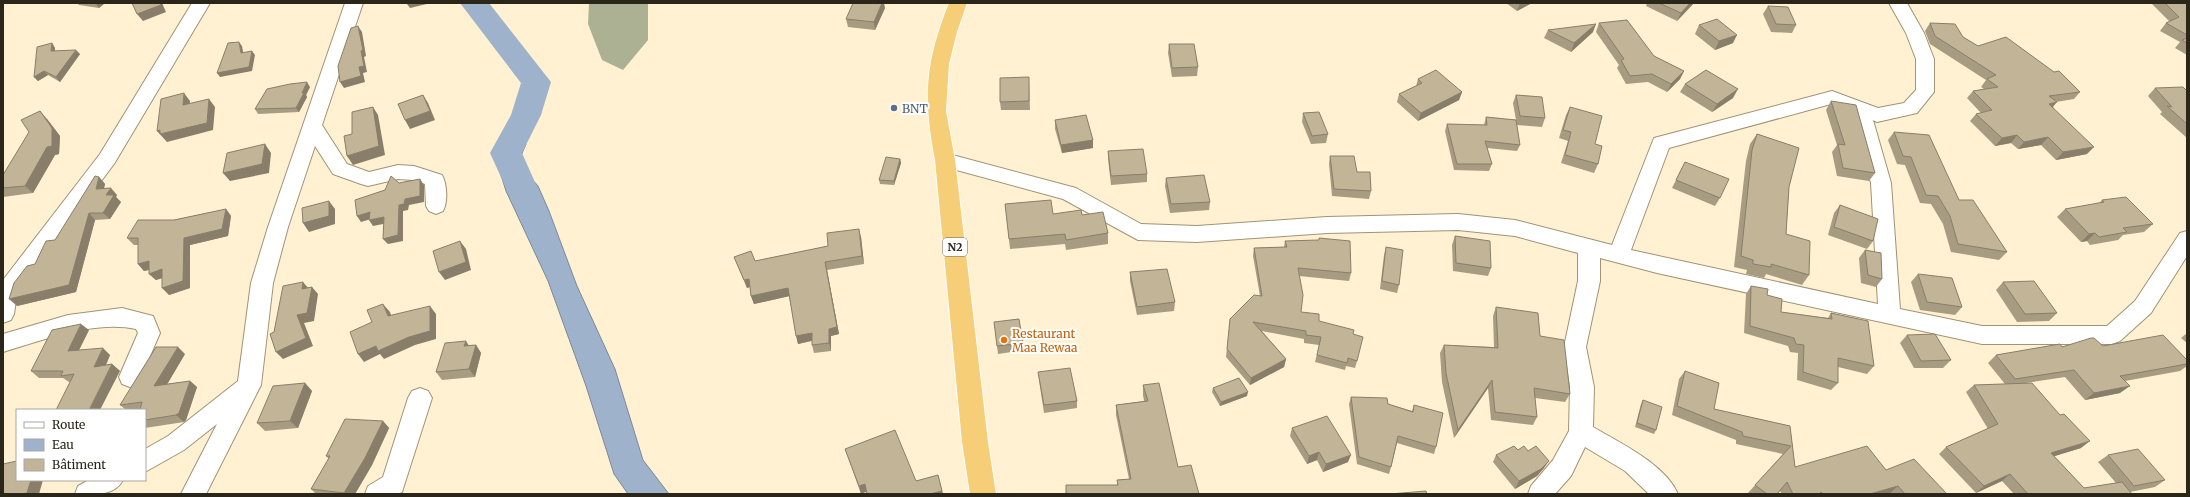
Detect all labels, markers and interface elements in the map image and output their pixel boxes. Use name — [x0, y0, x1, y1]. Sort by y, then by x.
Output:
place label: BNT — [902, 101, 929, 116]
marker: BNT — [889, 103, 899, 113]
road number: N2 — [943, 238, 967, 256]
place label: Restaurant Maa Rewaa — [1012, 326, 1078, 355]
marker: Restaurant Maa Rewaa — [999, 335, 1009, 345]
legend — [16, 409, 146, 481]
text: Route — [52, 417, 85, 432]
text: Eau — [52, 437, 74, 452]
text: Bâtiment — [52, 457, 106, 472]

